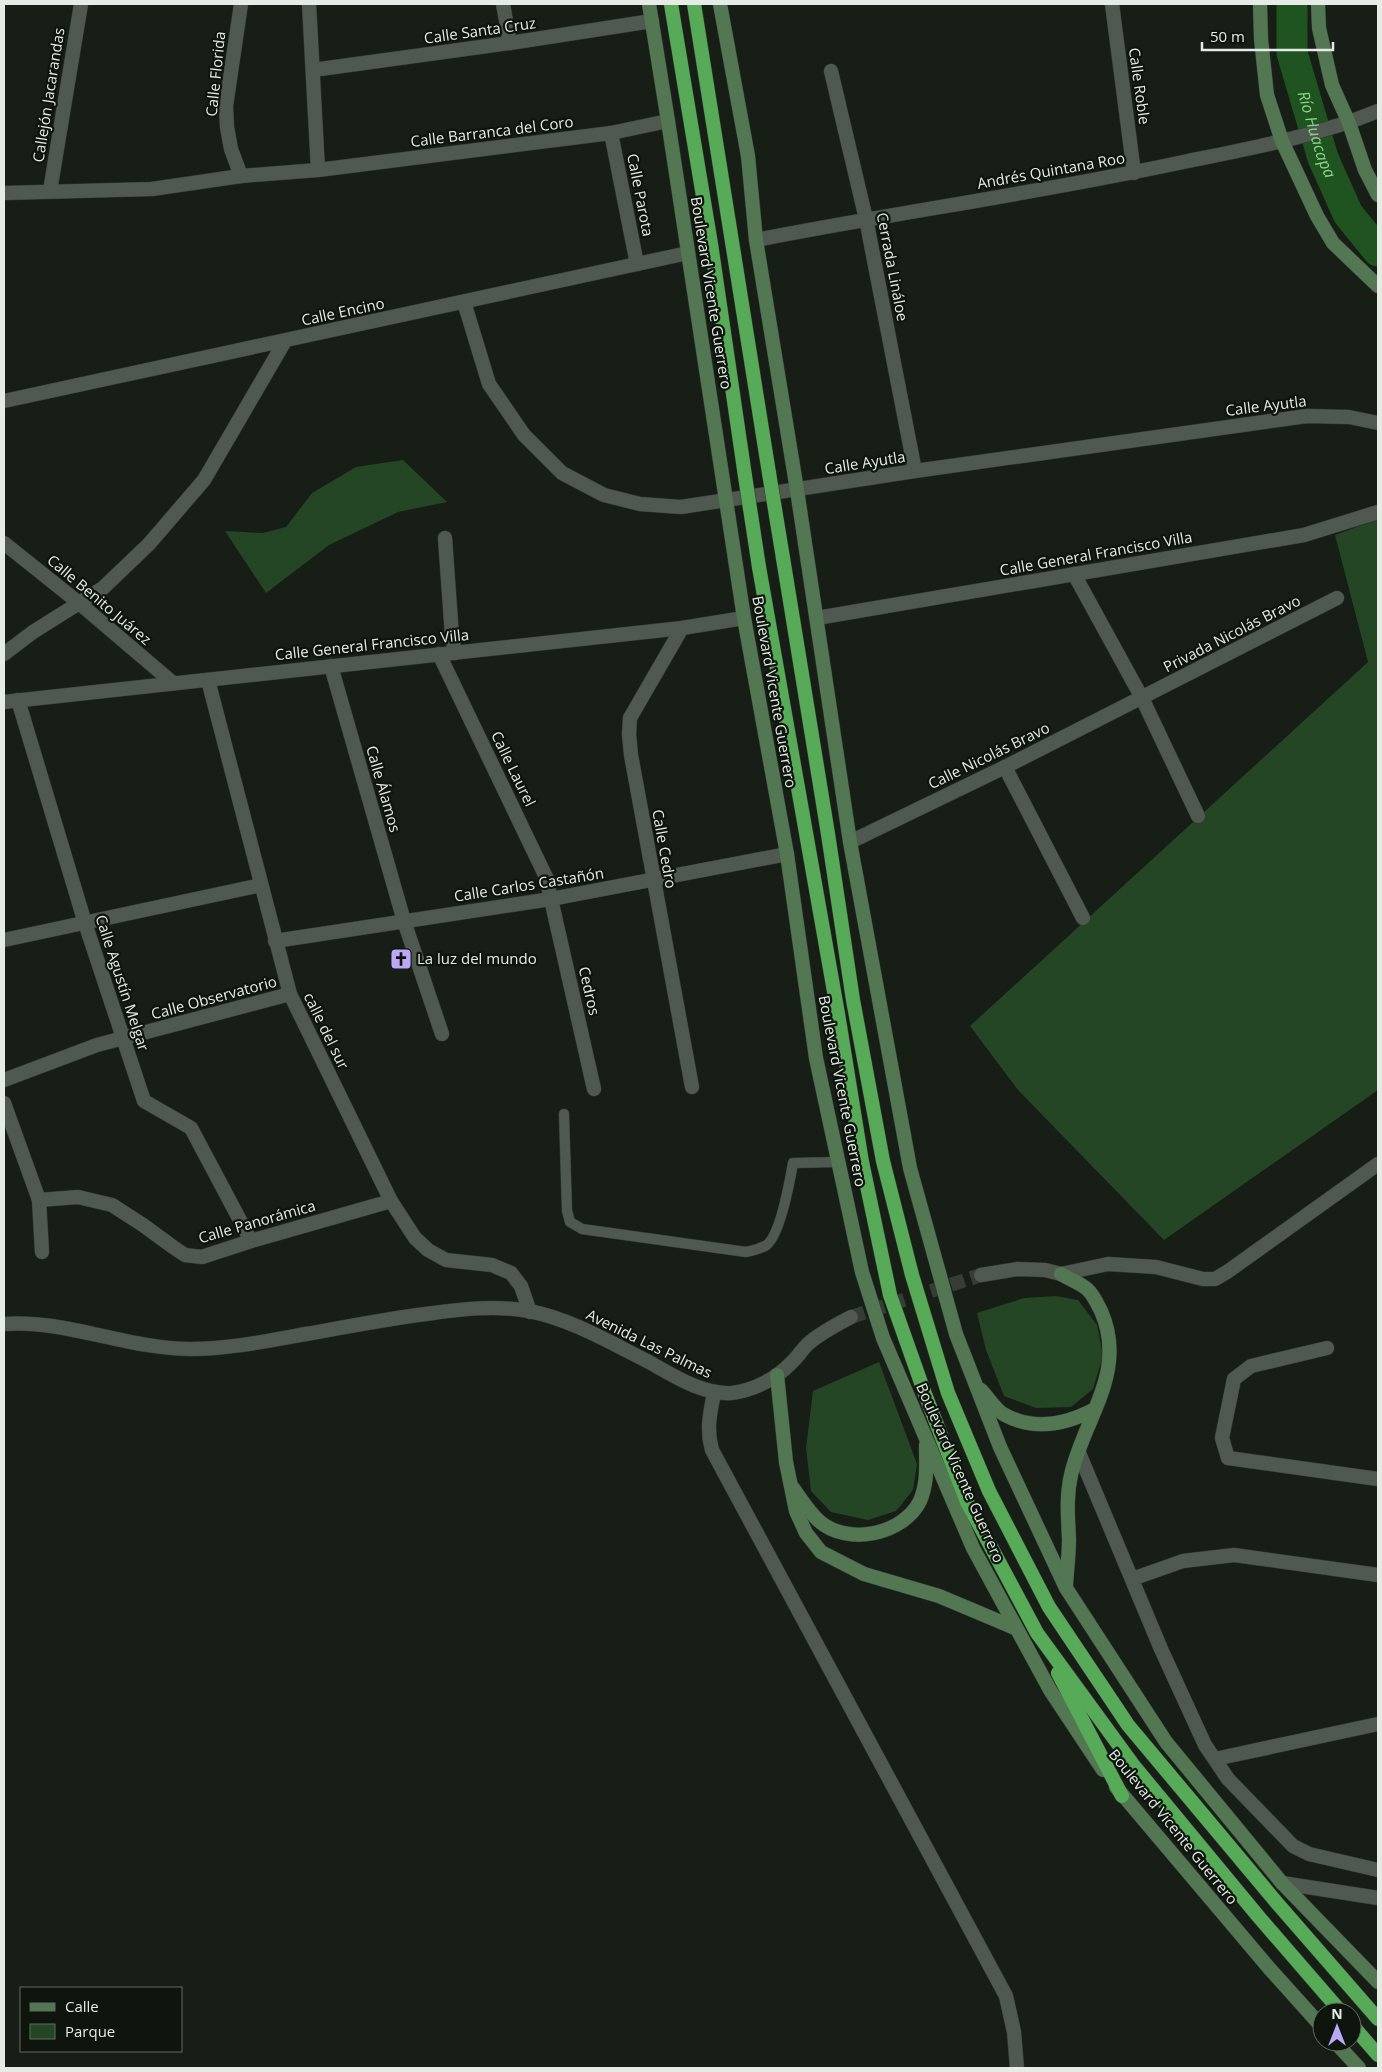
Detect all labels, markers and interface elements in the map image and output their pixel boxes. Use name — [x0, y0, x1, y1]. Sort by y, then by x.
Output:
street label: Calle Santa Cruz — [423, 12, 537, 48]
scale bar — [1202, 20, 1333, 52]
street label: Callejón Jacarandas — [28, 26, 69, 164]
text: 50 m — [1210, 26, 1245, 46]
street label: Calle Florida — [201, 30, 229, 118]
street label: Calle Roble — [1125, 46, 1155, 126]
water label: Río Huacapa — [1293, 88, 1341, 181]
street label: Calle Barranca del Coro — [409, 111, 574, 151]
street label: Andrés Quintana Roo — [975, 147, 1126, 193]
street label: Calle Parota — [623, 152, 659, 238]
street label: Boulevard Vicente Guerrero — [687, 195, 737, 391]
street label: Cerrada Lináloe — [873, 211, 913, 323]
street label: Calle Encino — [299, 292, 386, 330]
street label: Calle Ayutla — [1224, 390, 1307, 420]
street label: Calle Ayutla — [823, 446, 907, 478]
street label: Calle General Francisco Villa — [998, 526, 1194, 580]
street label: Calle Benito Juárez — [43, 550, 156, 649]
street label: Privada Nicolás Bravo — [1160, 590, 1303, 676]
street label: Boulevard Vicente Guerrero — [748, 594, 802, 789]
street label: Calle General Francisco Villa — [274, 624, 470, 664]
street label: Calle Nicolás Bravo — [924, 717, 1053, 793]
street label: Calle Laurel — [487, 728, 541, 810]
street label: Calle Álamos — [362, 743, 406, 834]
street label: Calle Cedro — [648, 808, 682, 890]
street label: Calle Carlos Castañón — [452, 862, 605, 906]
street label: Calle Agustín Melgar — [91, 912, 154, 1053]
church icon: La luz del mundo — [389, 947, 413, 971]
place label: La luz del mundo — [417, 948, 537, 968]
street label: Cedros — [575, 964, 605, 1017]
street label: Calle Observatorio — [149, 971, 279, 1023]
street label: calle del sur — [300, 989, 354, 1072]
street label: Boulevard Vicente Guerrero — [815, 993, 871, 1188]
street label: Calle Panorámica — [196, 1195, 318, 1247]
street label: Avenida Las Palmas — [583, 1304, 716, 1382]
street label: Boulevard Vicente Guerrero — [912, 1380, 1010, 1566]
street label: Boulevard Vicente Guerrero — [1105, 1744, 1243, 1908]
legend — [20, 1987, 182, 2052]
text: Calle — [65, 1996, 99, 2016]
north arrow — [1312, 2002, 1362, 2052]
text: N — [1331, 2004, 1343, 2023]
text: Parque — [65, 2021, 115, 2041]

